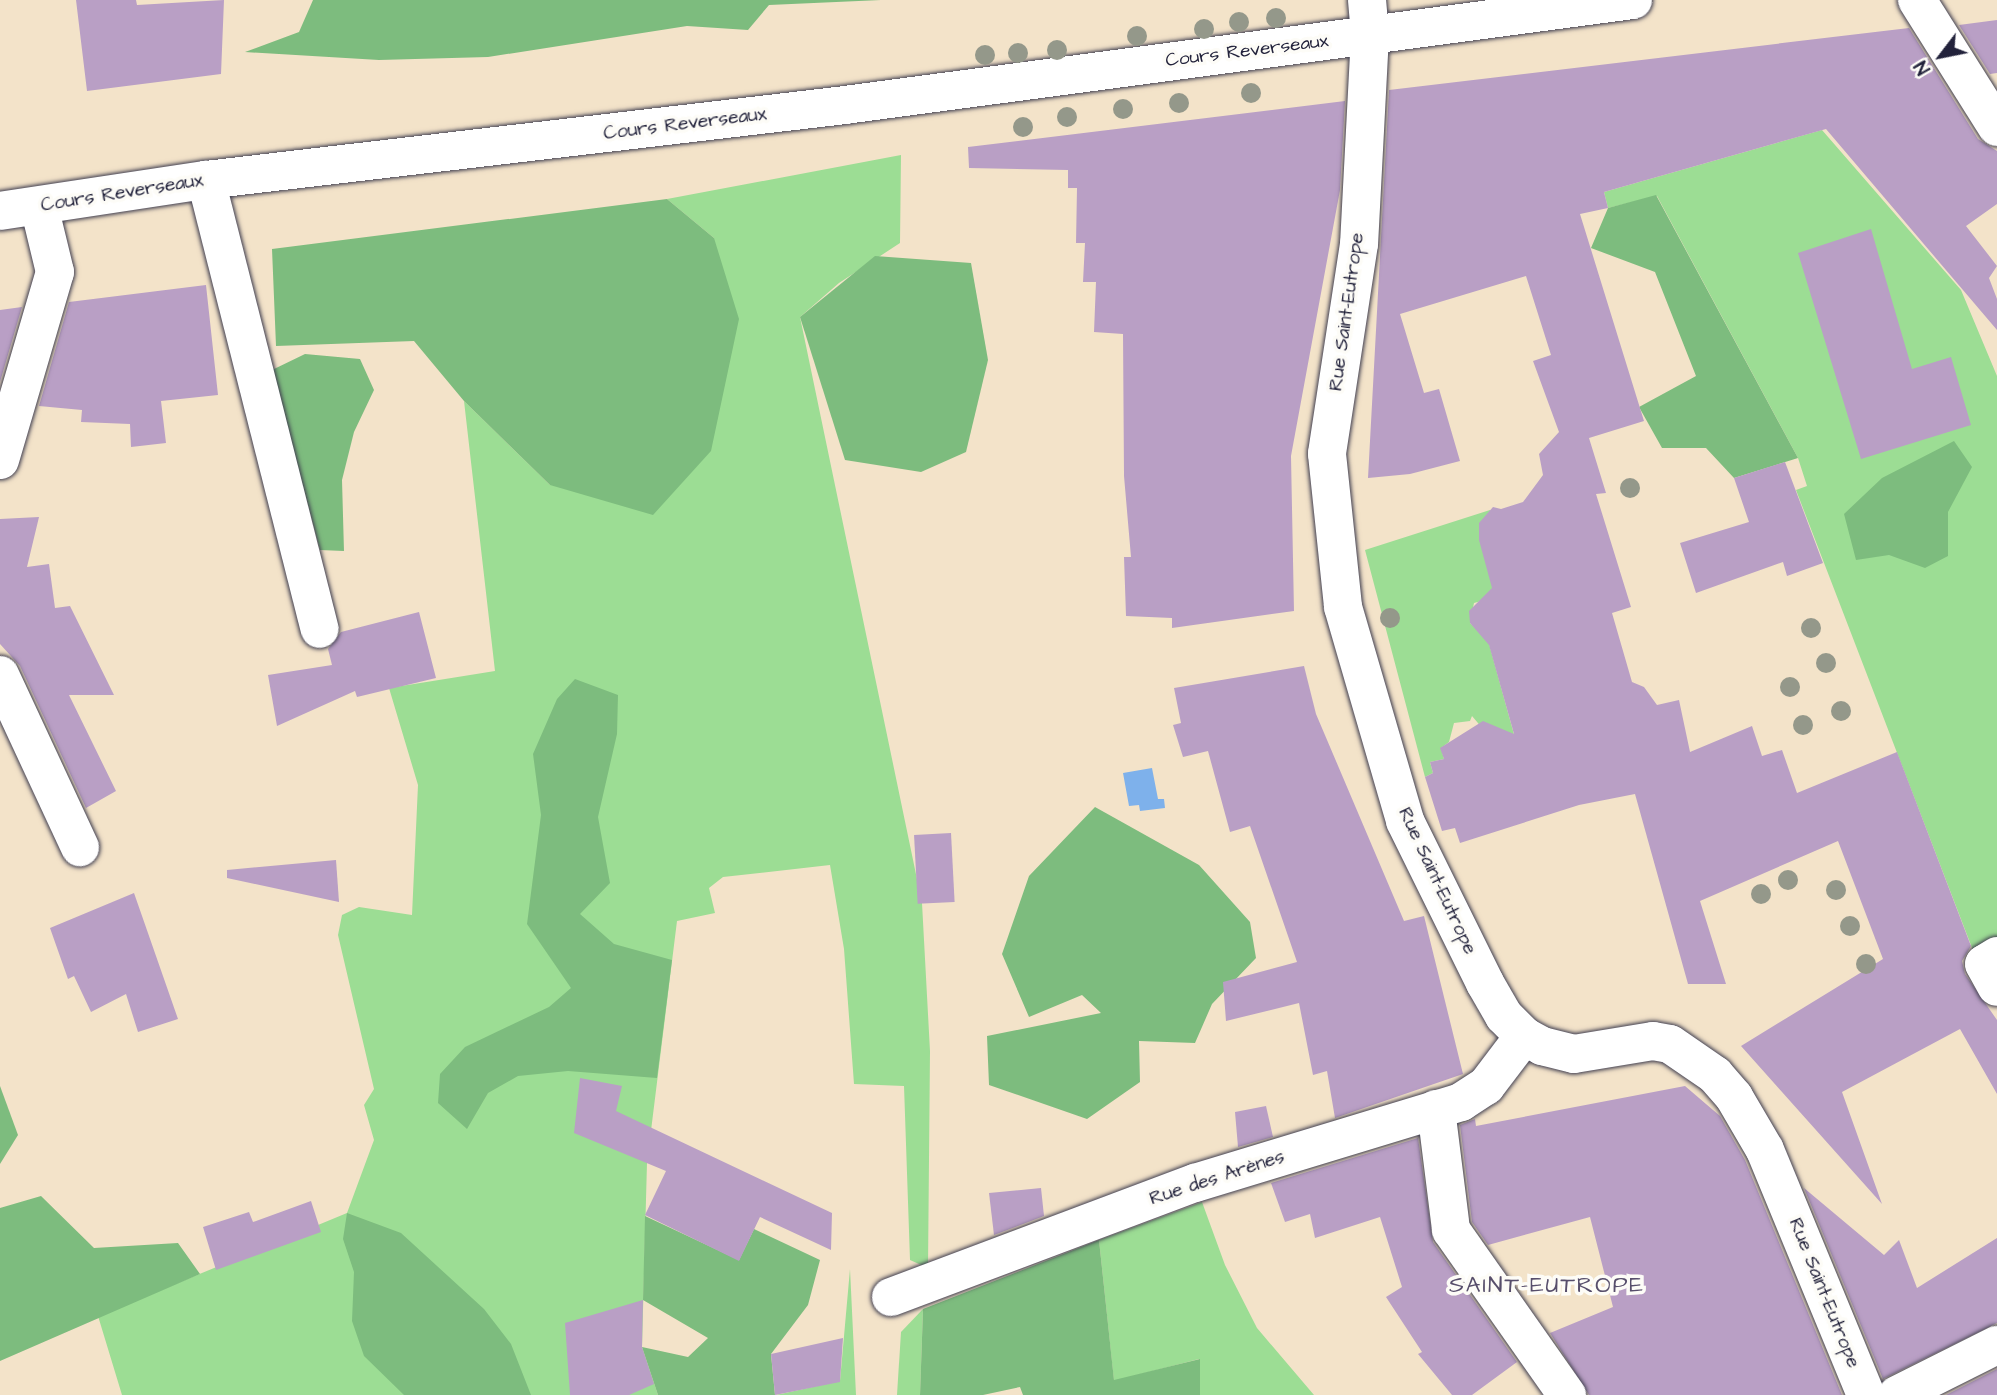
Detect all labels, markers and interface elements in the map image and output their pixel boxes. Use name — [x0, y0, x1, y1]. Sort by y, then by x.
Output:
north arrow — [1906, 21, 1976, 91]
street label: Cours Reverseaux — [1164, 30, 1330, 72]
text: N — [1908, 55, 1937, 80]
street label: Cours Reverseaux — [602, 103, 768, 145]
street label: Cours Reverseaux — [39, 169, 205, 217]
street label: Rue Saint-Eutrope — [1325, 231, 1369, 393]
street label: Rue Saint-Eutrope — [1393, 804, 1481, 958]
street label: Rue des Arènes — [1147, 1145, 1287, 1211]
street label: Rue Saint-Eutrope — [1784, 1215, 1864, 1371]
district label: SAINT-EUTROPE — [1451, 1271, 1643, 1299]

